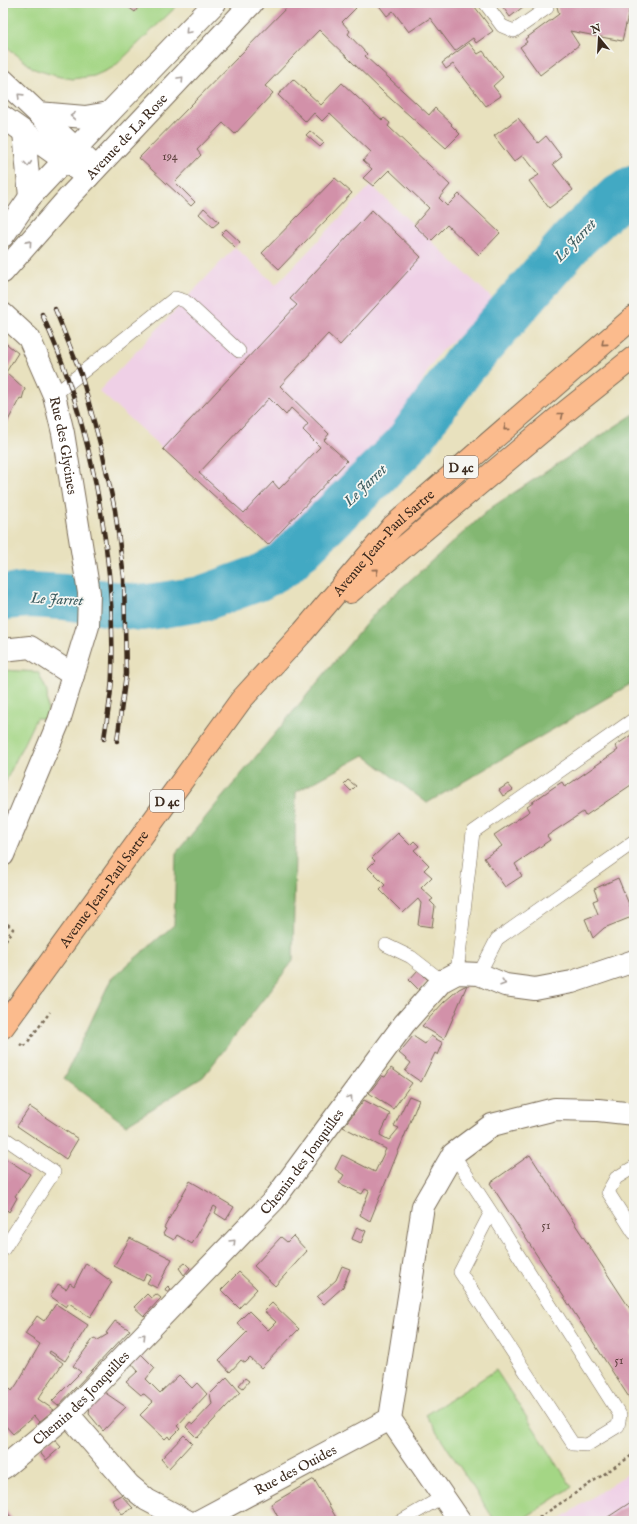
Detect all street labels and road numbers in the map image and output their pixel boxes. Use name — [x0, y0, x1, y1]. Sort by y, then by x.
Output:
street label: Avenue de La Rose — [82, 90, 172, 184]
street label: Rue des Glycines — [45, 395, 81, 496]
road number: D 4c — [444, 456, 478, 478]
street label: Avenue Jean-Paul Sartre — [329, 486, 439, 601]
road number: D 4c — [150, 790, 184, 812]
street label: Avenue Jean-Paul Sartre — [55, 827, 153, 952]
street label: Chemin des Jonquilles — [257, 1105, 348, 1219]
street label: Chemin des Jonquilles — [29, 1347, 134, 1450]
street label: Rue des Ouides — [251, 1441, 340, 1500]

